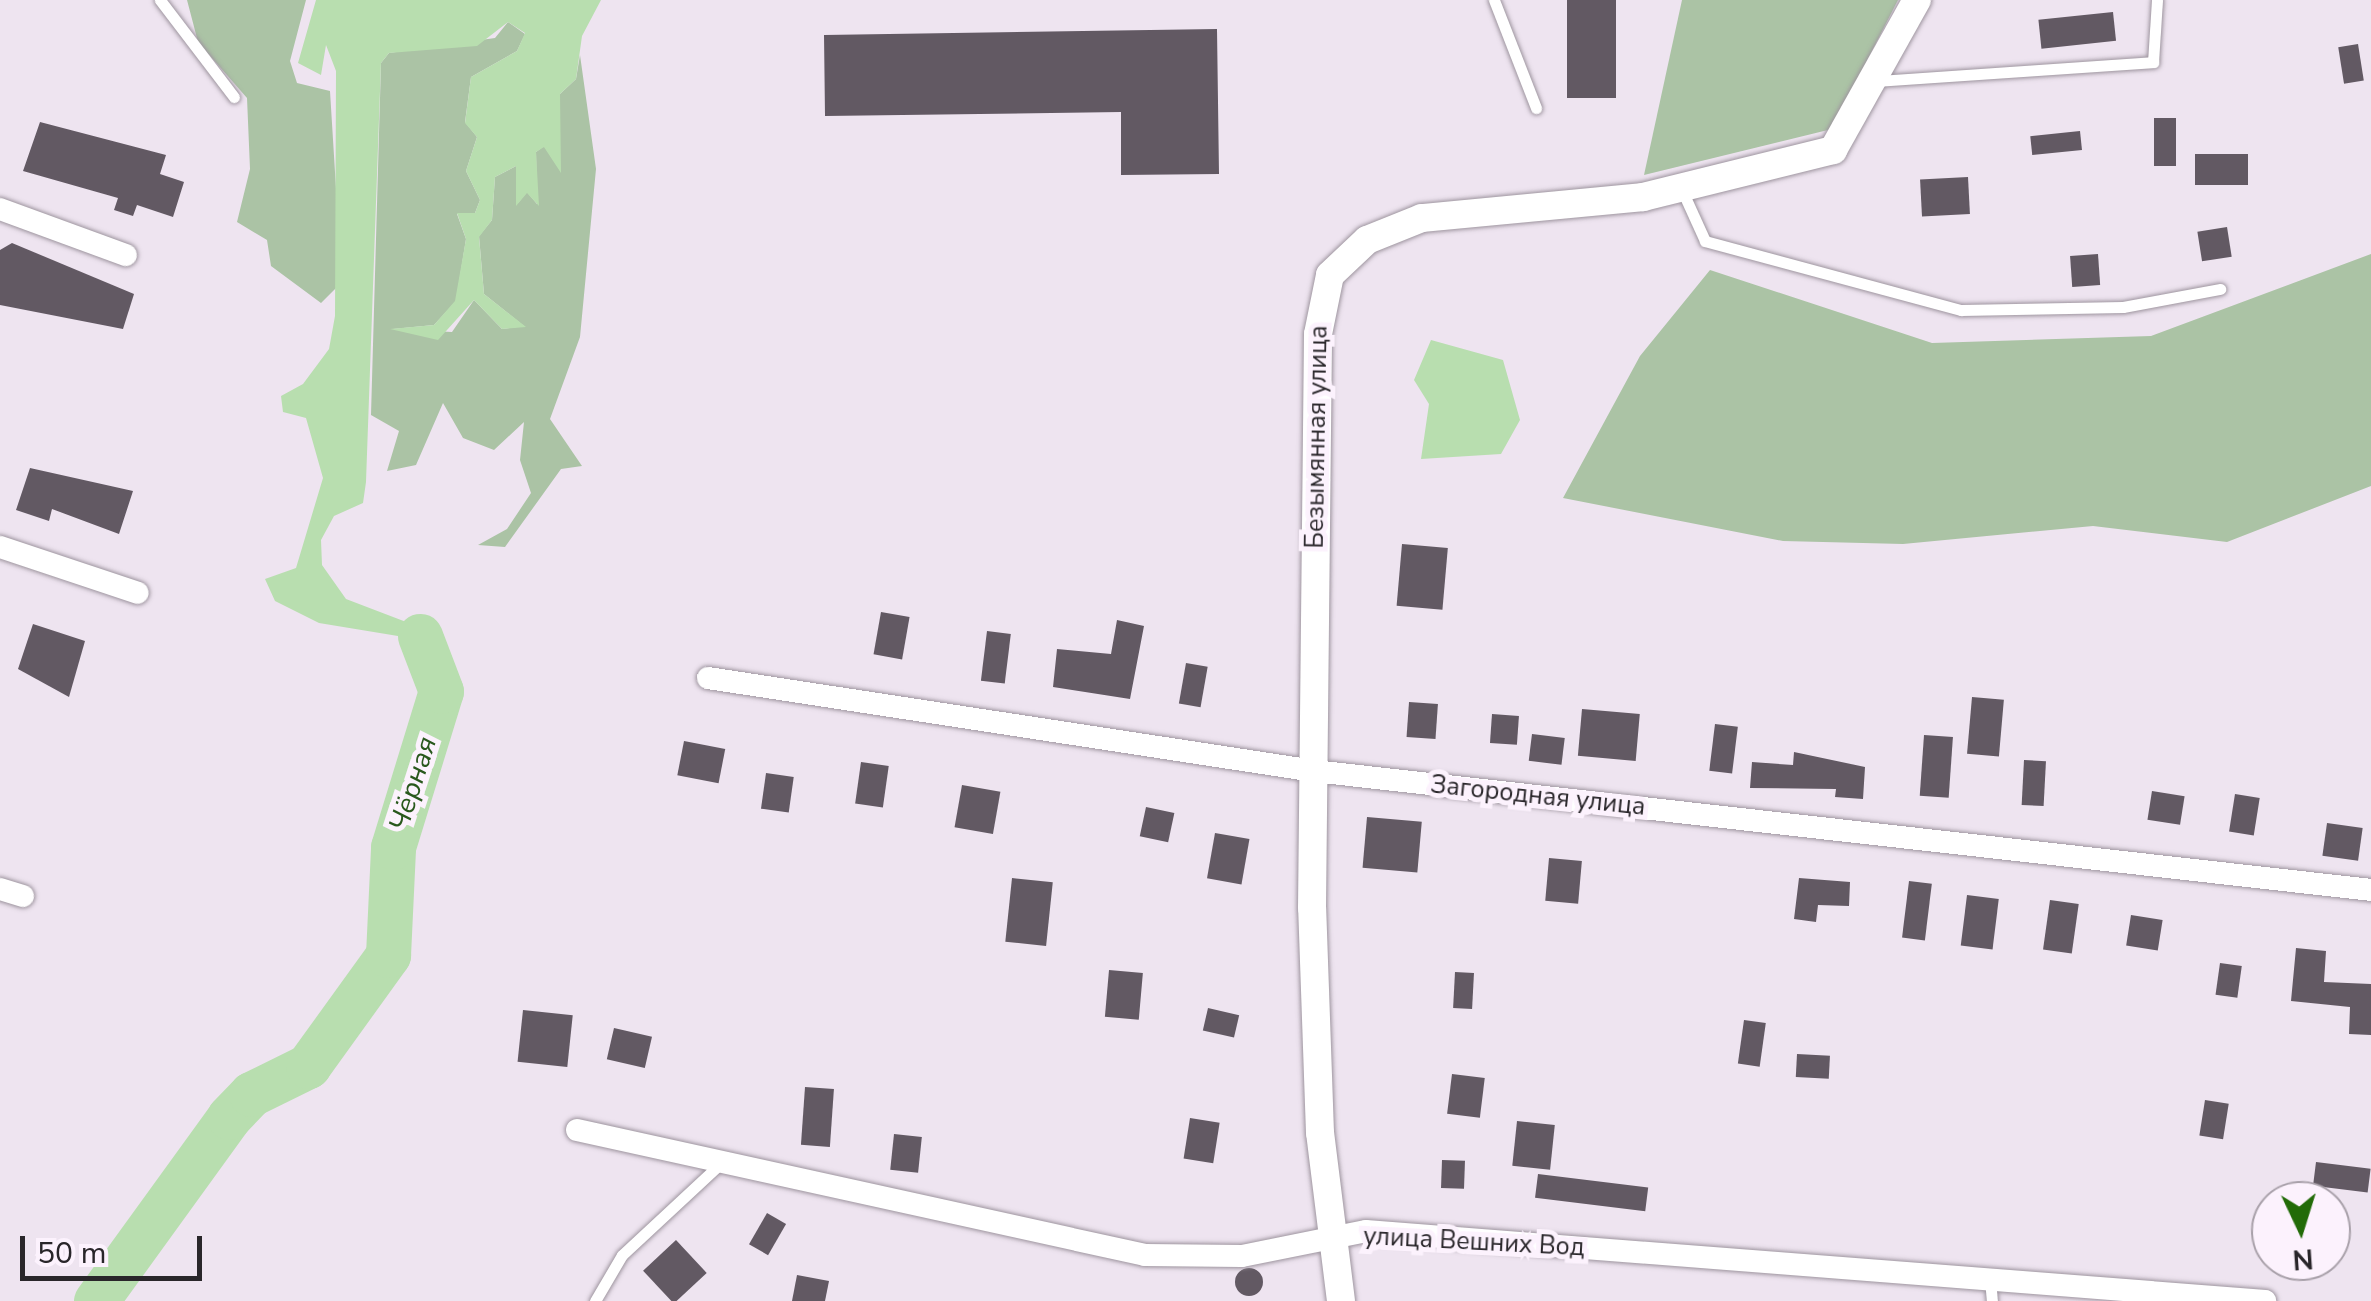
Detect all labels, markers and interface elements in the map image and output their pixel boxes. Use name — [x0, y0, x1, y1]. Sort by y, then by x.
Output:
street label: Безымянная улица — [1300, 325, 1334, 549]
water label: Чёрная — [382, 733, 444, 835]
street label: Загородная улица — [1429, 770, 1647, 822]
north arrow — [2251, 1181, 2351, 1281]
scale bar — [25, 1216, 208, 1278]
street label: улица Вешних Вод — [1363, 1221, 1585, 1263]
text: 50 m — [37, 1233, 106, 1274]
text: N — [2291, 1239, 2315, 1279]

